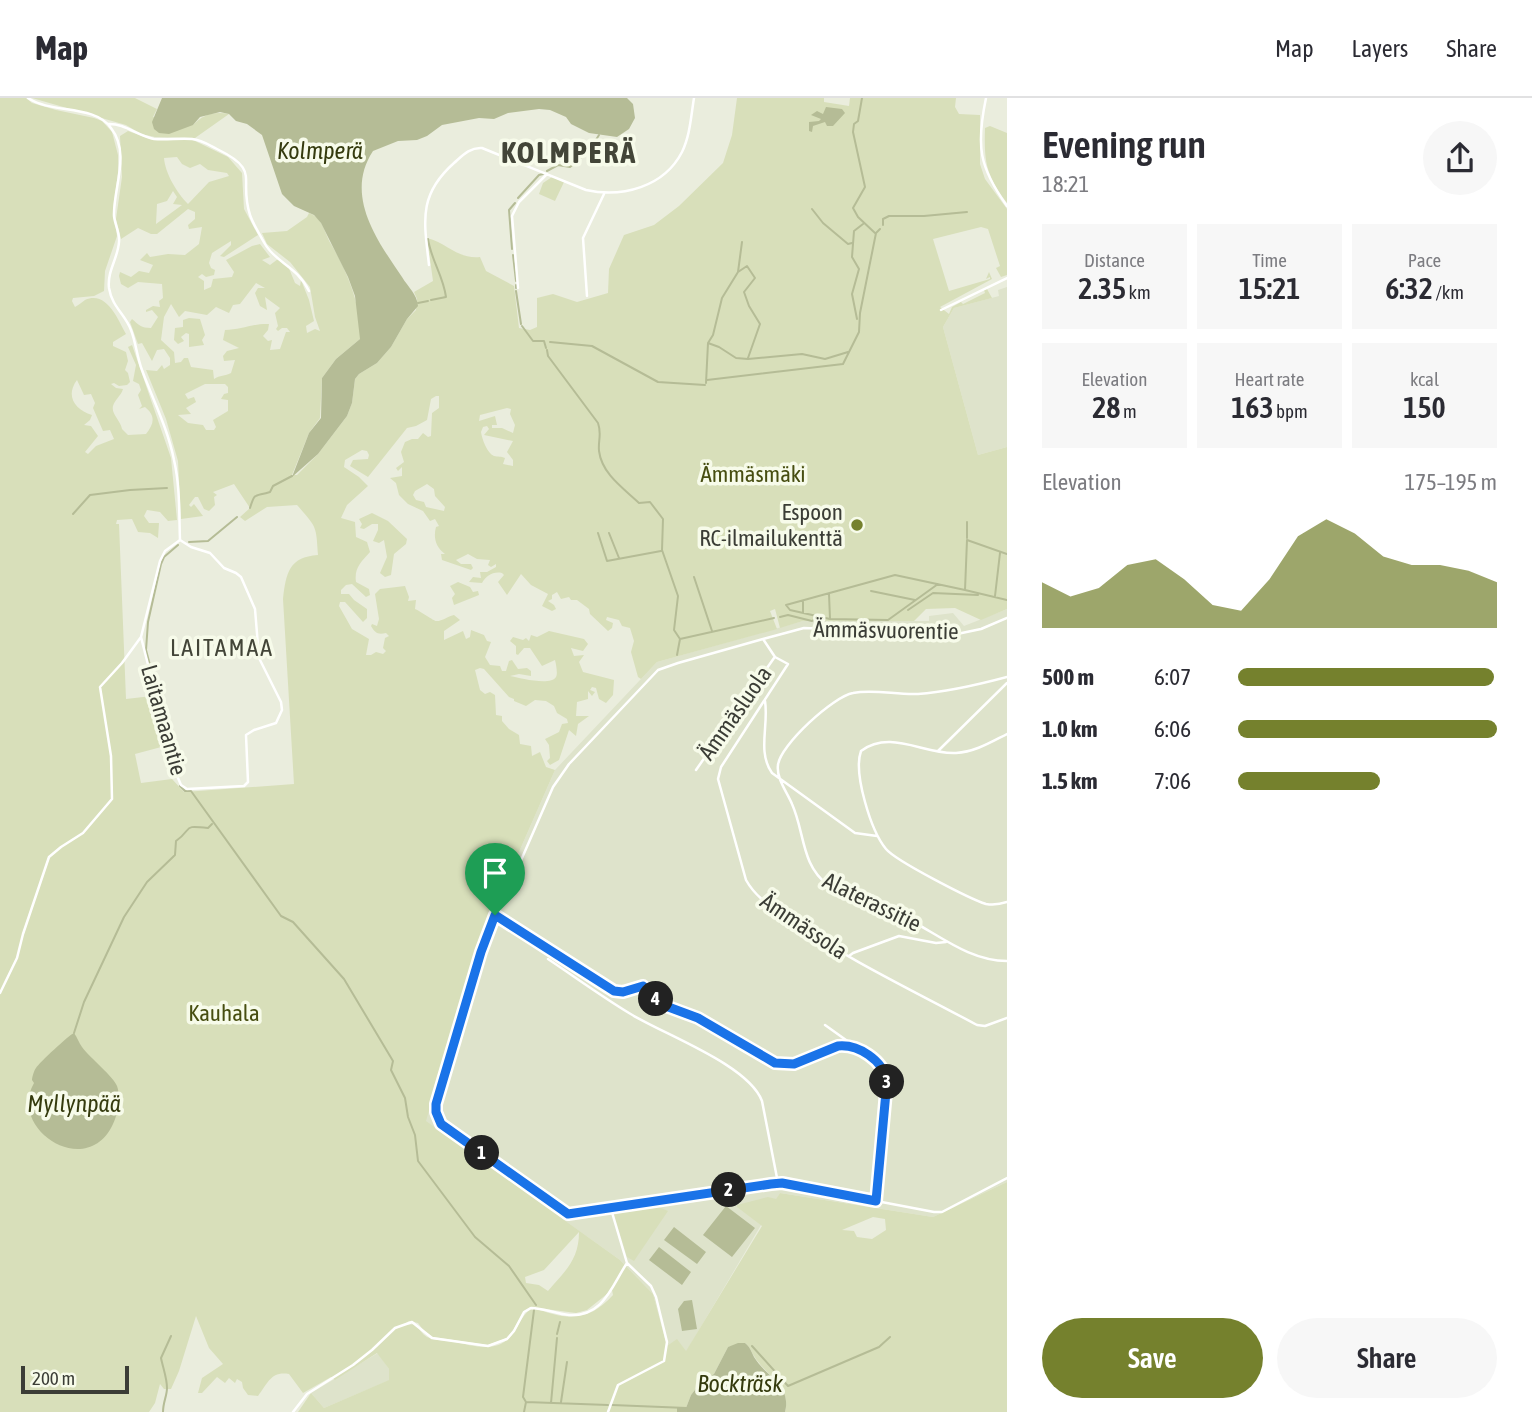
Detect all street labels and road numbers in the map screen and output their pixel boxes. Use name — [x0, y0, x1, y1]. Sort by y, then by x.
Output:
street label: Ämmäsvuorentie — [813, 616, 959, 644]
street label: Ämmäsluola — [693, 661, 777, 765]
street label: Laitamaantie — [136, 662, 192, 778]
street label: Alaterassitie — [819, 867, 925, 937]
street label: Ämmässola — [756, 888, 852, 964]

